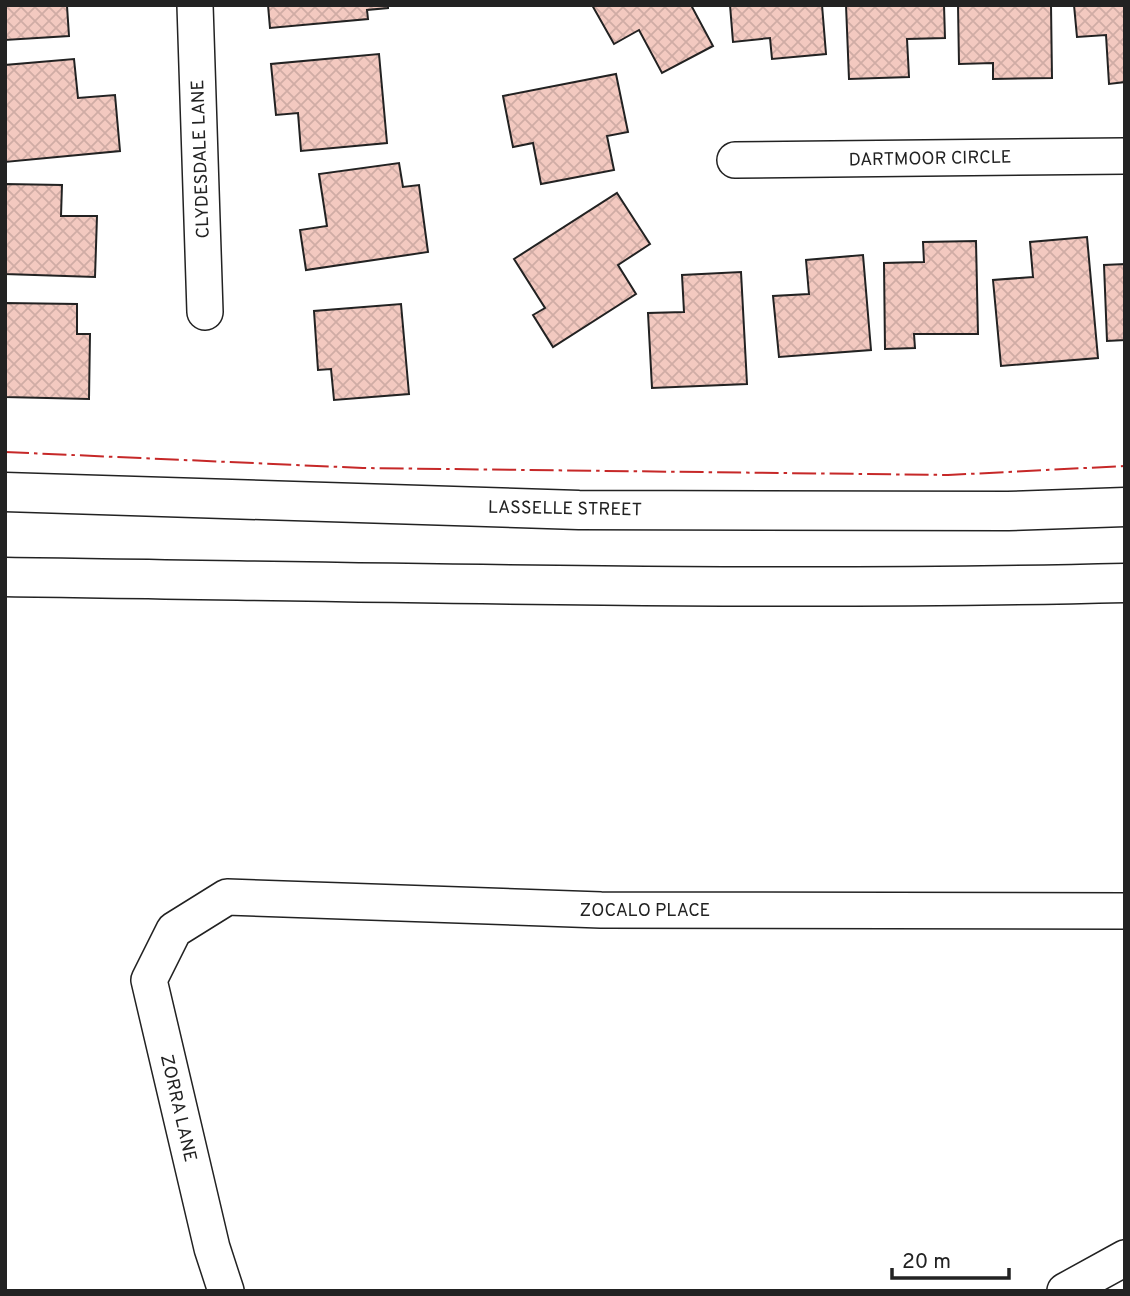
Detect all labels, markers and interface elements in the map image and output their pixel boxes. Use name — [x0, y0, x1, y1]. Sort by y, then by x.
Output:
street label: CLYDESDALE LANE — [187, 79, 216, 239]
street label: DARTMOOR CIRCLE — [848, 147, 1012, 172]
street label: LASSELLE STREET — [488, 497, 642, 522]
street label: ZOCALO PLACE — [580, 900, 710, 923]
street label: ZORRA LANE — [154, 1052, 201, 1164]
scale bar — [892, 1236, 1009, 1280]
text: 20 m — [902, 1249, 951, 1276]

